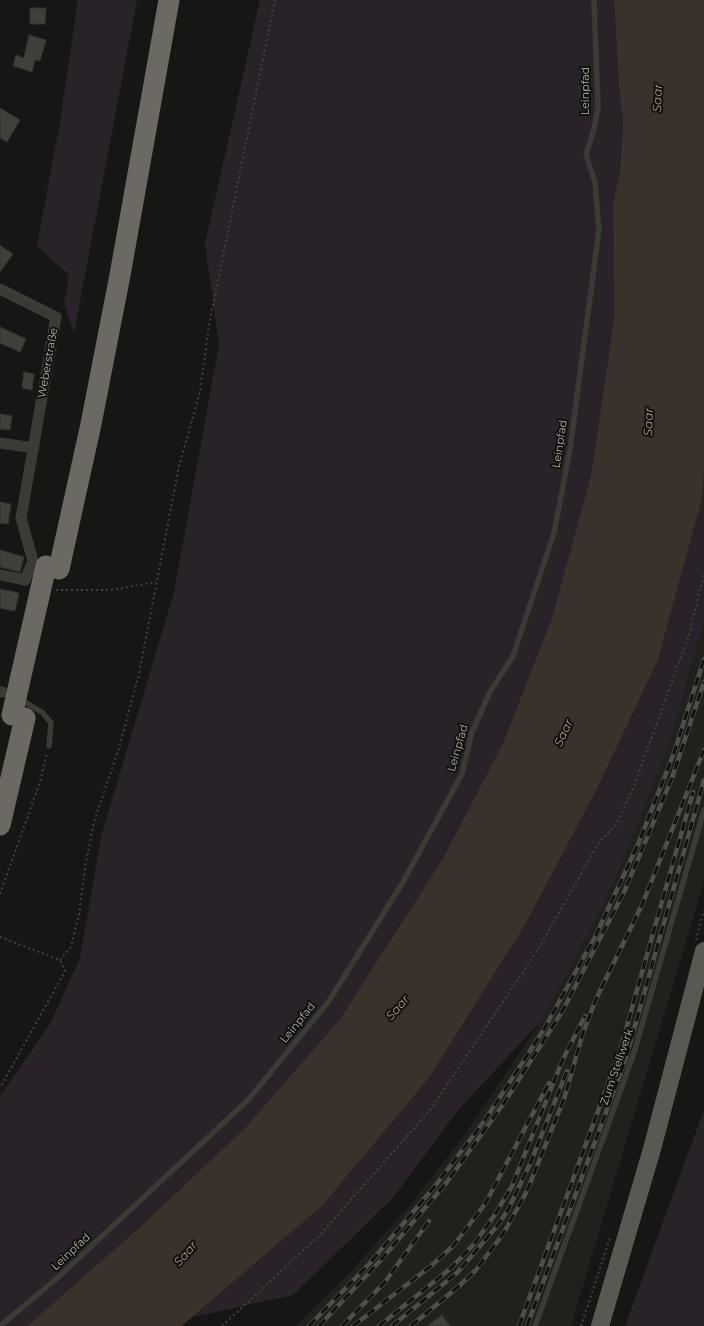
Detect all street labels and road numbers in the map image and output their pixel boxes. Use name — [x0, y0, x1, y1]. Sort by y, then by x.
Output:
street label: Leinpfad — [579, 67, 593, 115]
street label: Weberstraße — [35, 327, 61, 399]
street label: Leinpfad — [550, 419, 570, 469]
street label: Leinpfad — [445, 723, 471, 773]
street label: Leinpfad — [278, 1000, 318, 1046]
street label: Zum Stellwerk — [598, 1027, 636, 1107]
street label: Leinpfad — [49, 1231, 93, 1273]

